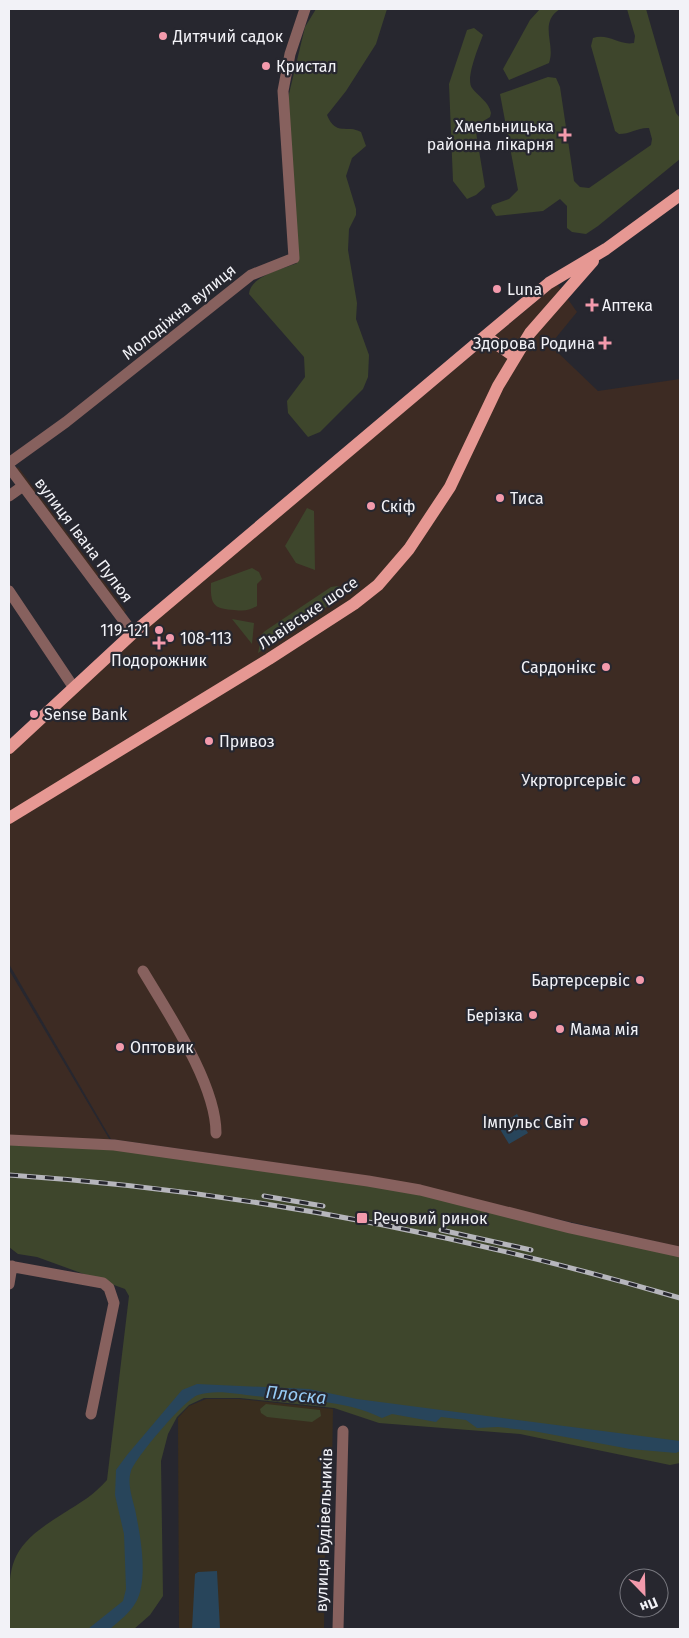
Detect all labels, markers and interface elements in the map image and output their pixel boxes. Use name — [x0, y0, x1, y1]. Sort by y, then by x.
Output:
place label: Дитячий садок — [172, 27, 284, 46]
marker: Дитячий садок — [157, 30, 169, 42]
place label: Кристал — [276, 57, 337, 76]
marker: Кристал — [260, 60, 272, 72]
place label: Хмельницька районна лікарня — [427, 117, 554, 154]
marker: Хмельницька районна лікарня — [558, 128, 572, 142]
street label: Молодіжна вулиця — [118, 260, 240, 364]
place label: Luna — [507, 280, 542, 299]
marker: Luna — [491, 283, 503, 295]
place label: Аптека — [602, 296, 653, 315]
marker: Аптека — [586, 299, 598, 311]
place label: Здорова Родина — [473, 334, 595, 353]
marker: Здорова Родина — [599, 337, 611, 349]
street label: вулиця Івана Пулюя — [31, 474, 137, 606]
place label: Тиса — [510, 489, 544, 508]
marker: Тиса — [494, 492, 506, 504]
place label: Скіф — [381, 497, 416, 516]
marker: Скіф — [365, 500, 377, 512]
street label: Львівське шосе — [254, 573, 362, 653]
place label: 119-121 — [100, 621, 149, 640]
marker: 119-121 — [153, 624, 165, 636]
place label: 108-113 — [180, 629, 232, 648]
marker: 108-113 — [164, 632, 176, 644]
marker: Подорожник — [153, 637, 165, 649]
place label: Подорожник — [111, 651, 208, 670]
place label: Сардонікс — [521, 658, 596, 677]
marker: Сардонікс — [600, 661, 612, 673]
place label: Sense Bank — [44, 705, 128, 724]
marker: Sense Bank — [28, 708, 40, 720]
place label: Привоз — [219, 732, 275, 751]
marker: Привоз — [203, 735, 215, 747]
place label: Укрторгсервіс — [522, 771, 626, 790]
marker: Укрторгсервіс — [630, 774, 642, 786]
place label: Бартерсервіс — [531, 971, 630, 990]
marker: Бартерсервіс — [634, 974, 646, 986]
place label: Берізка — [466, 1006, 523, 1025]
marker: Берізка — [527, 1009, 539, 1021]
place label: Мама мія — [570, 1020, 639, 1039]
marker: Мама мія — [554, 1023, 566, 1035]
place label: Оптовик — [130, 1038, 194, 1057]
marker: Оптовик — [114, 1041, 126, 1053]
place label: Імпульс Світ — [483, 1113, 575, 1132]
marker: Імпульс Світ — [578, 1116, 590, 1128]
place label: Речовий ринок — [373, 1209, 488, 1228]
marker: Речовий ринок — [355, 1211, 369, 1225]
water label: Плоска — [265, 1381, 327, 1409]
street label: вулиця Будівельників — [312, 1448, 336, 1612]
north arrow — [619, 1568, 669, 1618]
text: Пн — [638, 1593, 660, 1616]

